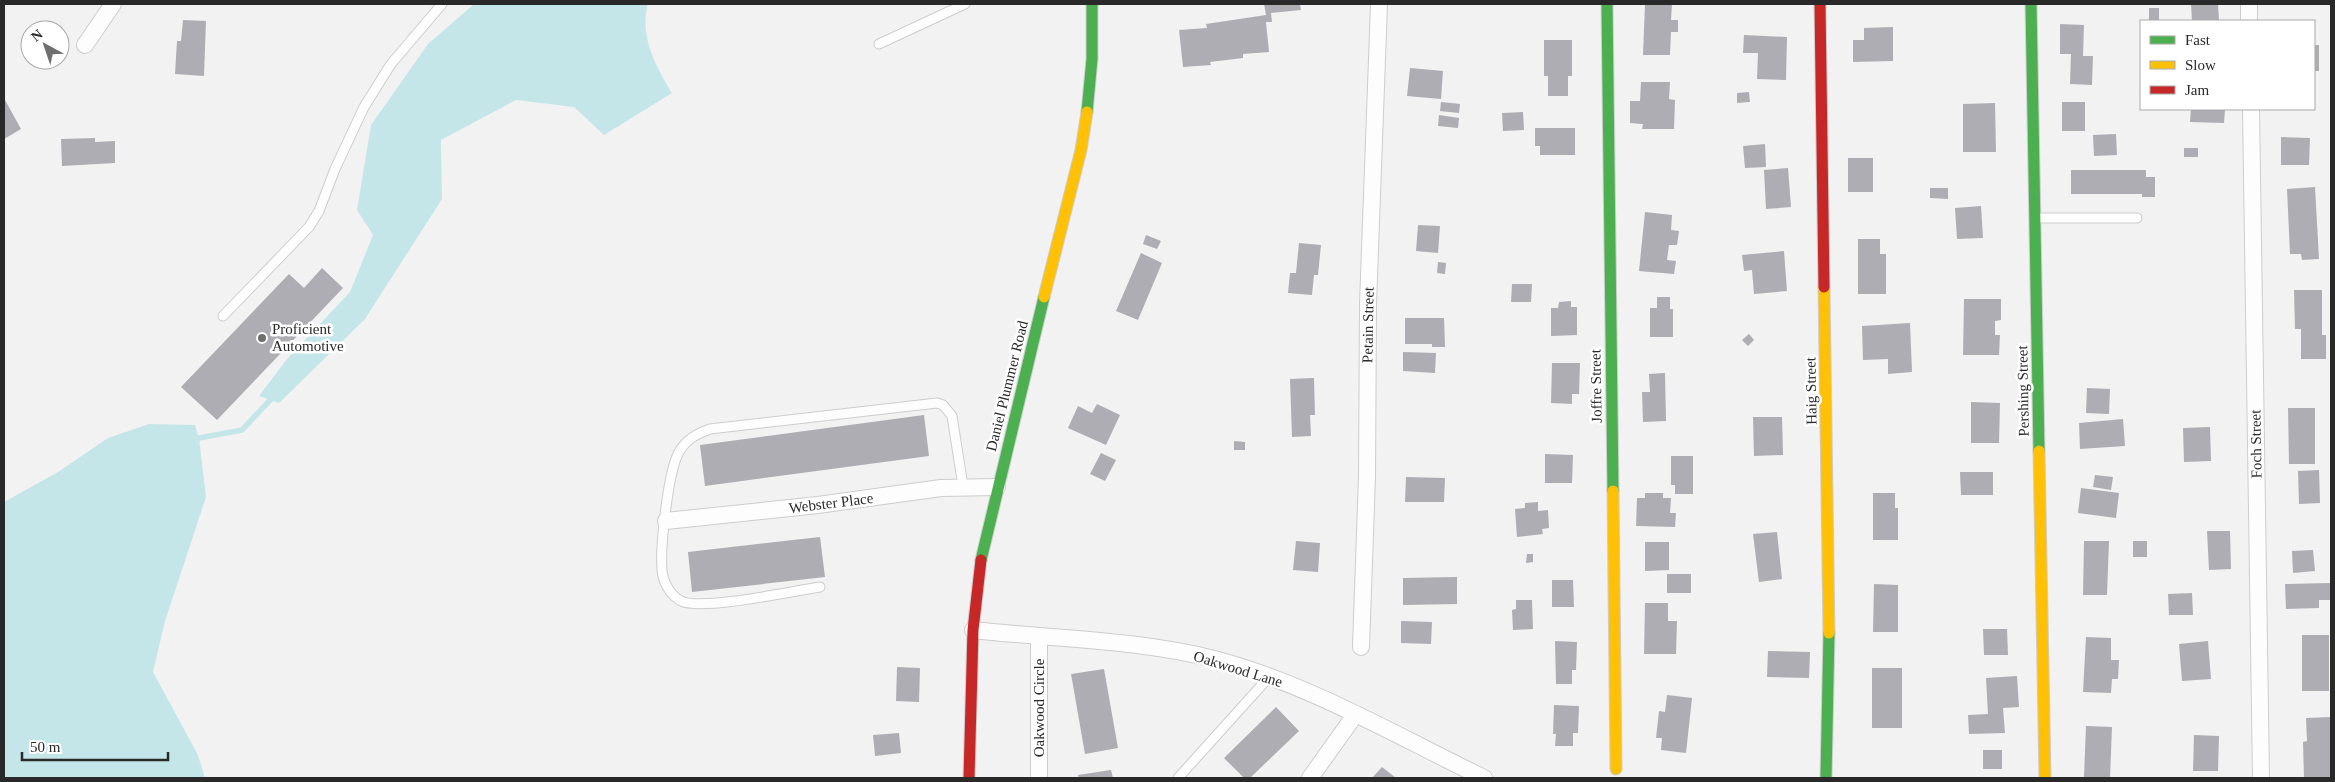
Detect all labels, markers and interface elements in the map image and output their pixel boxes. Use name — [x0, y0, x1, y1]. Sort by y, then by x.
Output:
north arrow — [20, 20, 70, 70]
legend — [2140, 20, 2315, 110]
text: N — [28, 26, 46, 44]
text: Fast — [2185, 32, 2211, 48]
text: Slow — [2185, 57, 2216, 73]
text: Jam — [2185, 82, 2209, 98]
street label: Petain Street — [1359, 286, 1377, 363]
street label: Daniel Plummer Road — [983, 319, 1031, 453]
place label: Proficient Automotive — [272, 321, 344, 354]
marker: Proficient Automotive — [256, 332, 268, 344]
street label: Pershing Street — [2014, 344, 2032, 437]
street label: Joffre Street — [1587, 348, 1605, 423]
street label: Haig Street — [1802, 356, 1820, 425]
street label: Foch Street — [2247, 409, 2265, 479]
street label: Webster Place — [788, 490, 874, 516]
street label: Oakwood Lane — [1192, 648, 1285, 690]
street label: Oakwood Circle — [1031, 658, 1047, 757]
scale bar — [22, 730, 169, 762]
text: 50 m — [30, 739, 61, 755]

